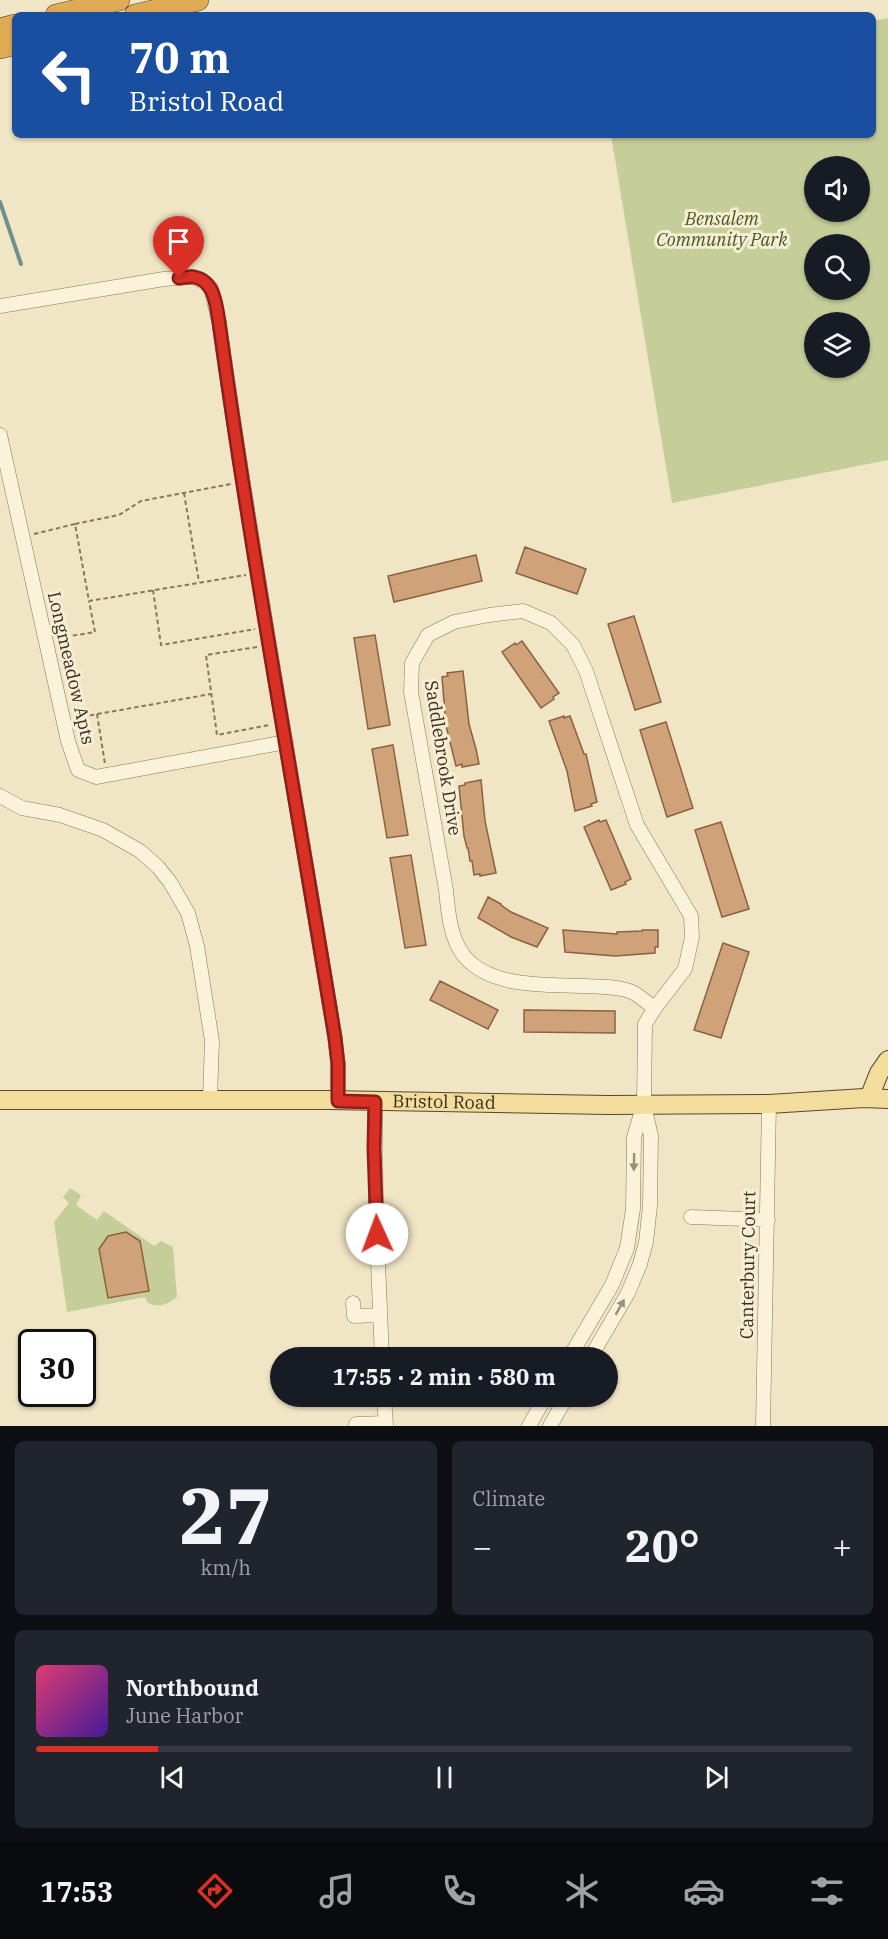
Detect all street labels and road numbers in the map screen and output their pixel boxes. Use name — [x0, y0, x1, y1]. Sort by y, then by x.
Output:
street label: Longmeadow Apts — [43, 589, 100, 747]
street label: Saddlebrook Drive — [420, 679, 467, 837]
street label: Bristol Road — [392, 1089, 496, 1114]
street label: Canterbury Court — [735, 1191, 760, 1339]

